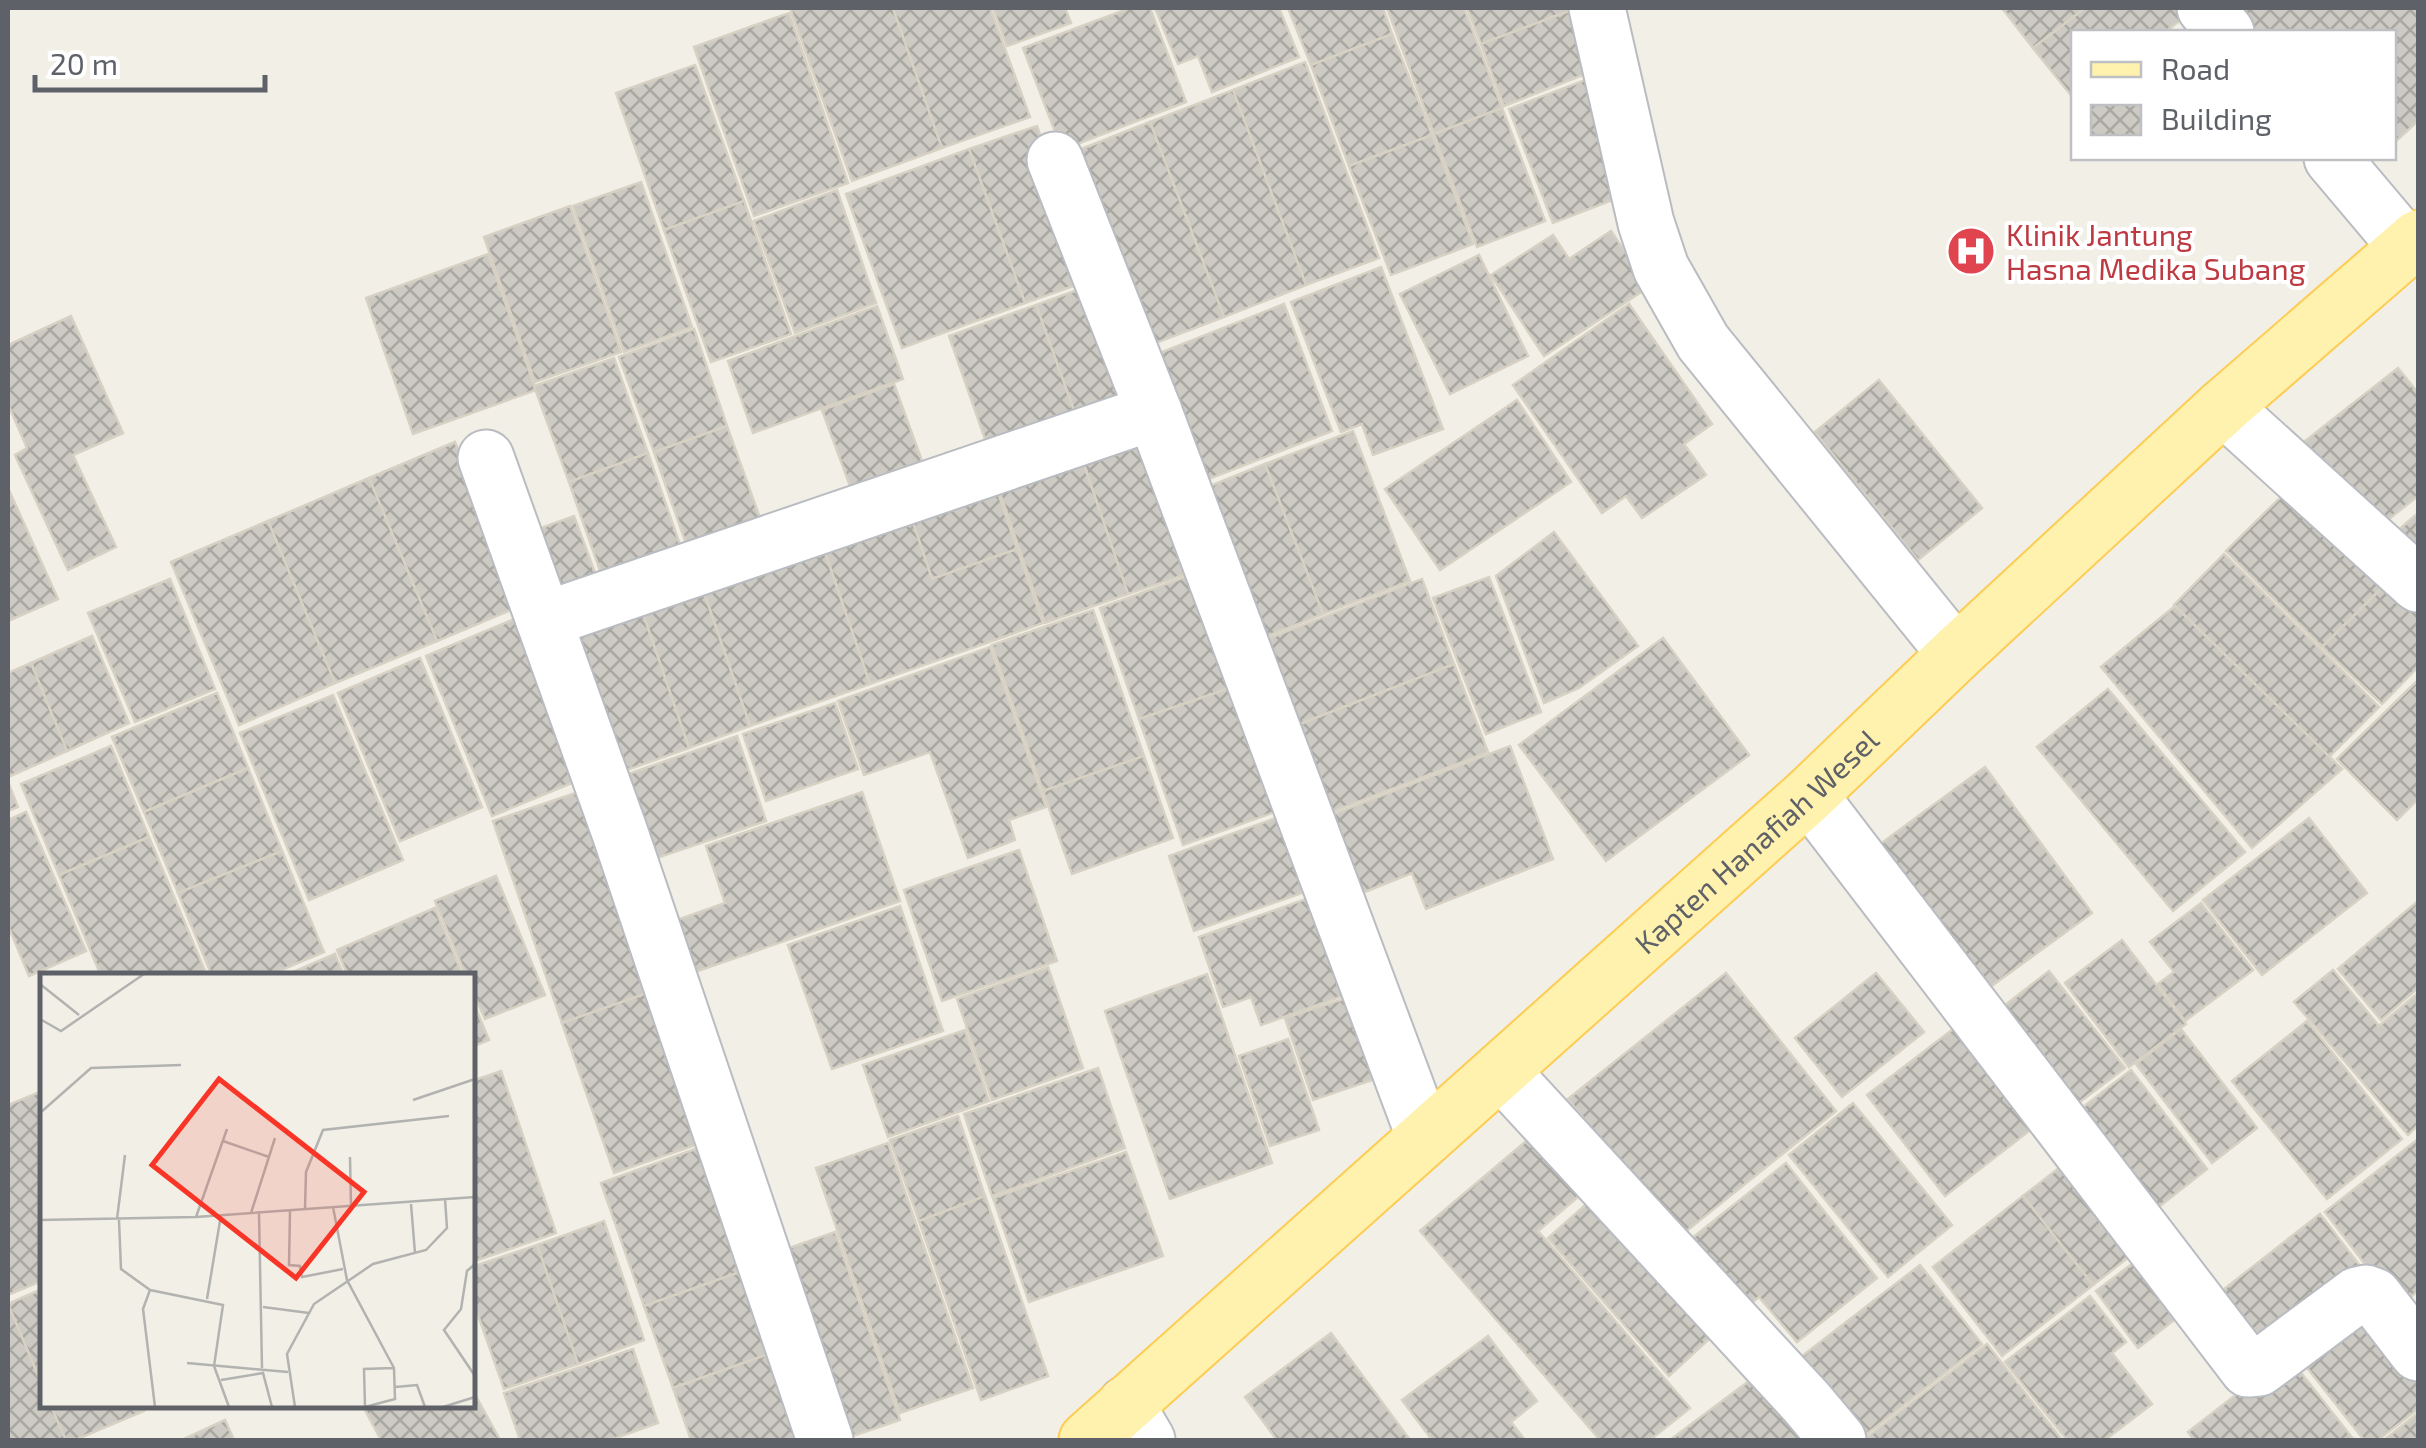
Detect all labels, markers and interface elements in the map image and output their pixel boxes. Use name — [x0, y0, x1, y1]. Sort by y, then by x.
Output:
scale bar — [35, 30, 265, 92]
legend — [2071, 30, 2396, 160]
text: 20 m — [50, 45, 118, 81]
text: Road — [2161, 50, 2230, 86]
text: Building — [2161, 100, 2272, 136]
place label: Klinik Jantung Hasna Medika Subang — [2006, 216, 2306, 286]
hospital icon: Klinik Jantung Hasna Medika Subang — [1945, 225, 1997, 277]
street label: Kapten Hanafiah Wesel — [1627, 721, 1885, 961]
inset map — [40, 973, 475, 1408]

